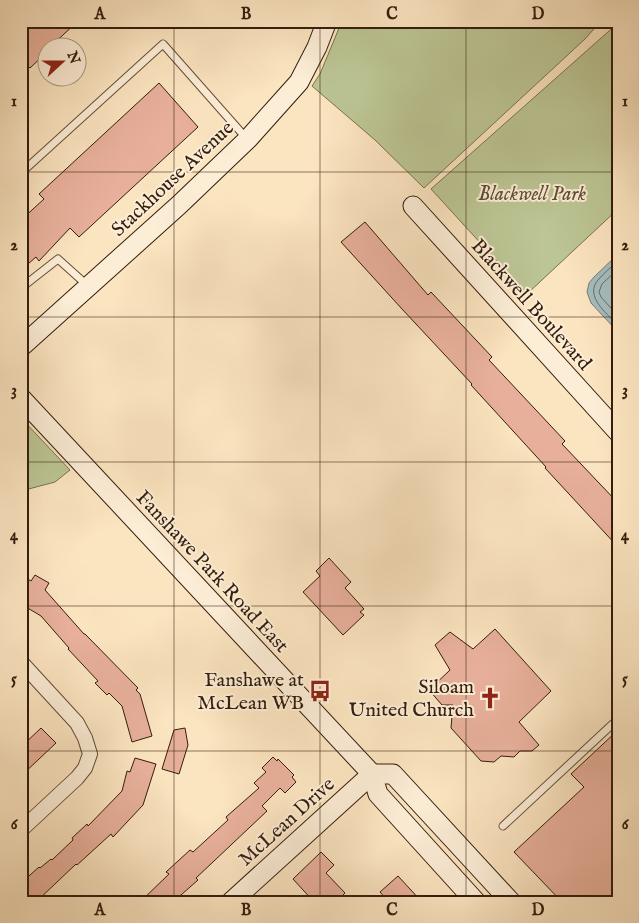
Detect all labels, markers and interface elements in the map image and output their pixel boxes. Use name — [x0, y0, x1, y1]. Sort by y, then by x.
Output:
text: A — [94, 5, 107, 25]
text: B — [241, 5, 252, 25]
text: C — [386, 5, 398, 25]
text: D — [532, 5, 545, 25]
north arrow — [38, 38, 88, 88]
text: N — [62, 48, 84, 67]
text: 1 — [11, 92, 17, 112]
text: 1 — [622, 92, 628, 112]
street label: Stackhouse Avenue — [107, 116, 239, 242]
park label: Blackwell Park — [478, 182, 586, 207]
street label: Blackwell Boulevard — [465, 234, 597, 376]
text: 2 — [10, 236, 18, 256]
text: 2 — [621, 236, 629, 256]
text: 3 — [11, 381, 17, 401]
text: 3 — [622, 381, 628, 401]
street label: Fanshawe Park Road East — [130, 486, 294, 658]
text: 4 — [10, 526, 19, 546]
text: 4 — [621, 526, 630, 546]
place label: Fanshawe at McLean WB — [197, 668, 304, 716]
text: 5 — [11, 670, 17, 690]
text: 5 — [622, 670, 628, 690]
place label: Siloam United Church — [349, 675, 474, 723]
bus stop icon: Fanshawe at McLean WB — [307, 678, 333, 704]
church icon: Siloam United Church — [477, 685, 503, 711]
street label: McLean Drive — [234, 772, 340, 872]
text: 6 — [11, 815, 19, 835]
text: 6 — [622, 815, 630, 835]
text: A — [94, 901, 107, 921]
text: B — [241, 901, 252, 921]
text: C — [386, 901, 398, 921]
text: D — [532, 901, 545, 921]

